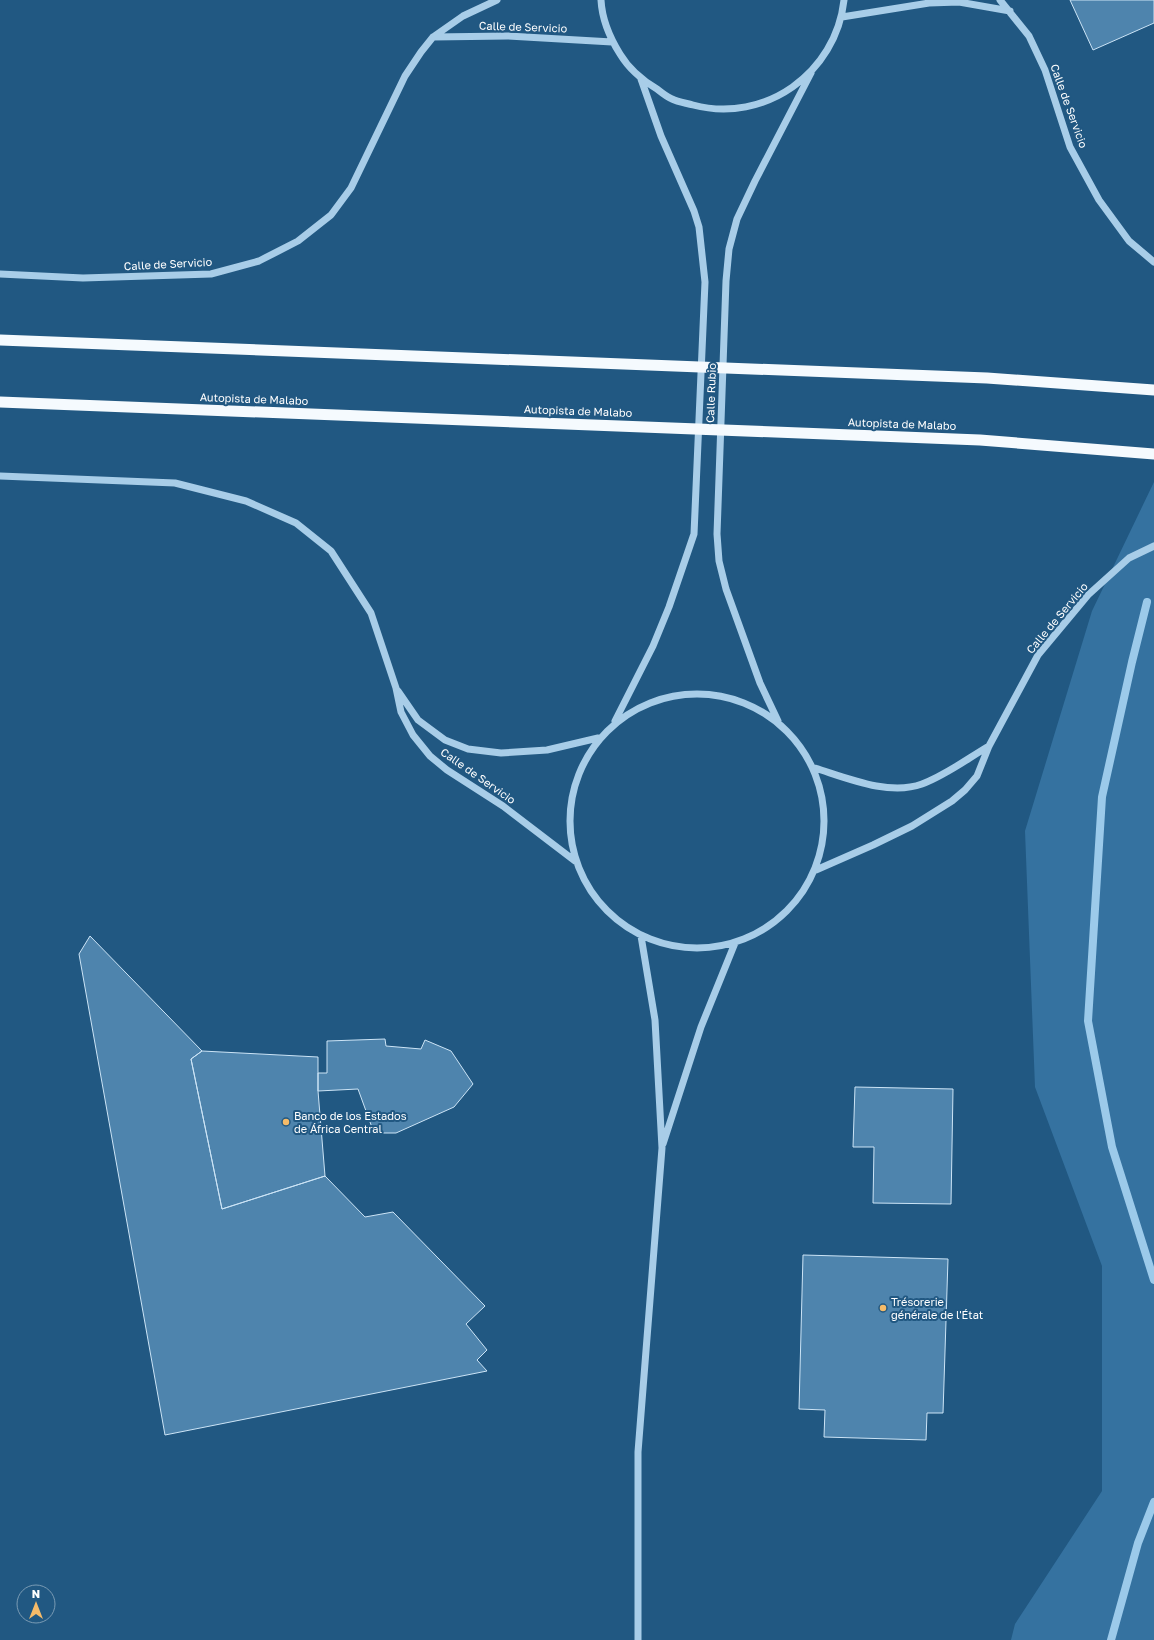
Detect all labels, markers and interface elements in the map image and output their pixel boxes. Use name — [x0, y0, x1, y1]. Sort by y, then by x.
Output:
street label: Calle de Servicio — [479, 18, 568, 35]
street label: Calle de Servicio — [1048, 62, 1091, 150]
street label: Calle de Servicio — [124, 255, 213, 272]
street label: Calle Rubio — [703, 362, 718, 423]
street label: Autopista de Malabo — [200, 390, 309, 407]
street label: Autopista de Malabo — [524, 402, 633, 419]
street label: Autopista de Malabo — [848, 415, 957, 432]
street label: Calle de Servicio — [1023, 579, 1090, 656]
street label: Calle de Servicio — [438, 745, 519, 806]
place label: Banco de los Estados de África Central — [294, 1109, 407, 1135]
marker: Banco de los Estados de África Central — [281, 1117, 291, 1127]
place label: Trésorerie générale de l'État — [891, 1295, 983, 1321]
marker: Trésorerie générale de l'État — [878, 1303, 888, 1313]
north arrow — [16, 1584, 56, 1624]
text: N — [32, 1587, 40, 1600]

